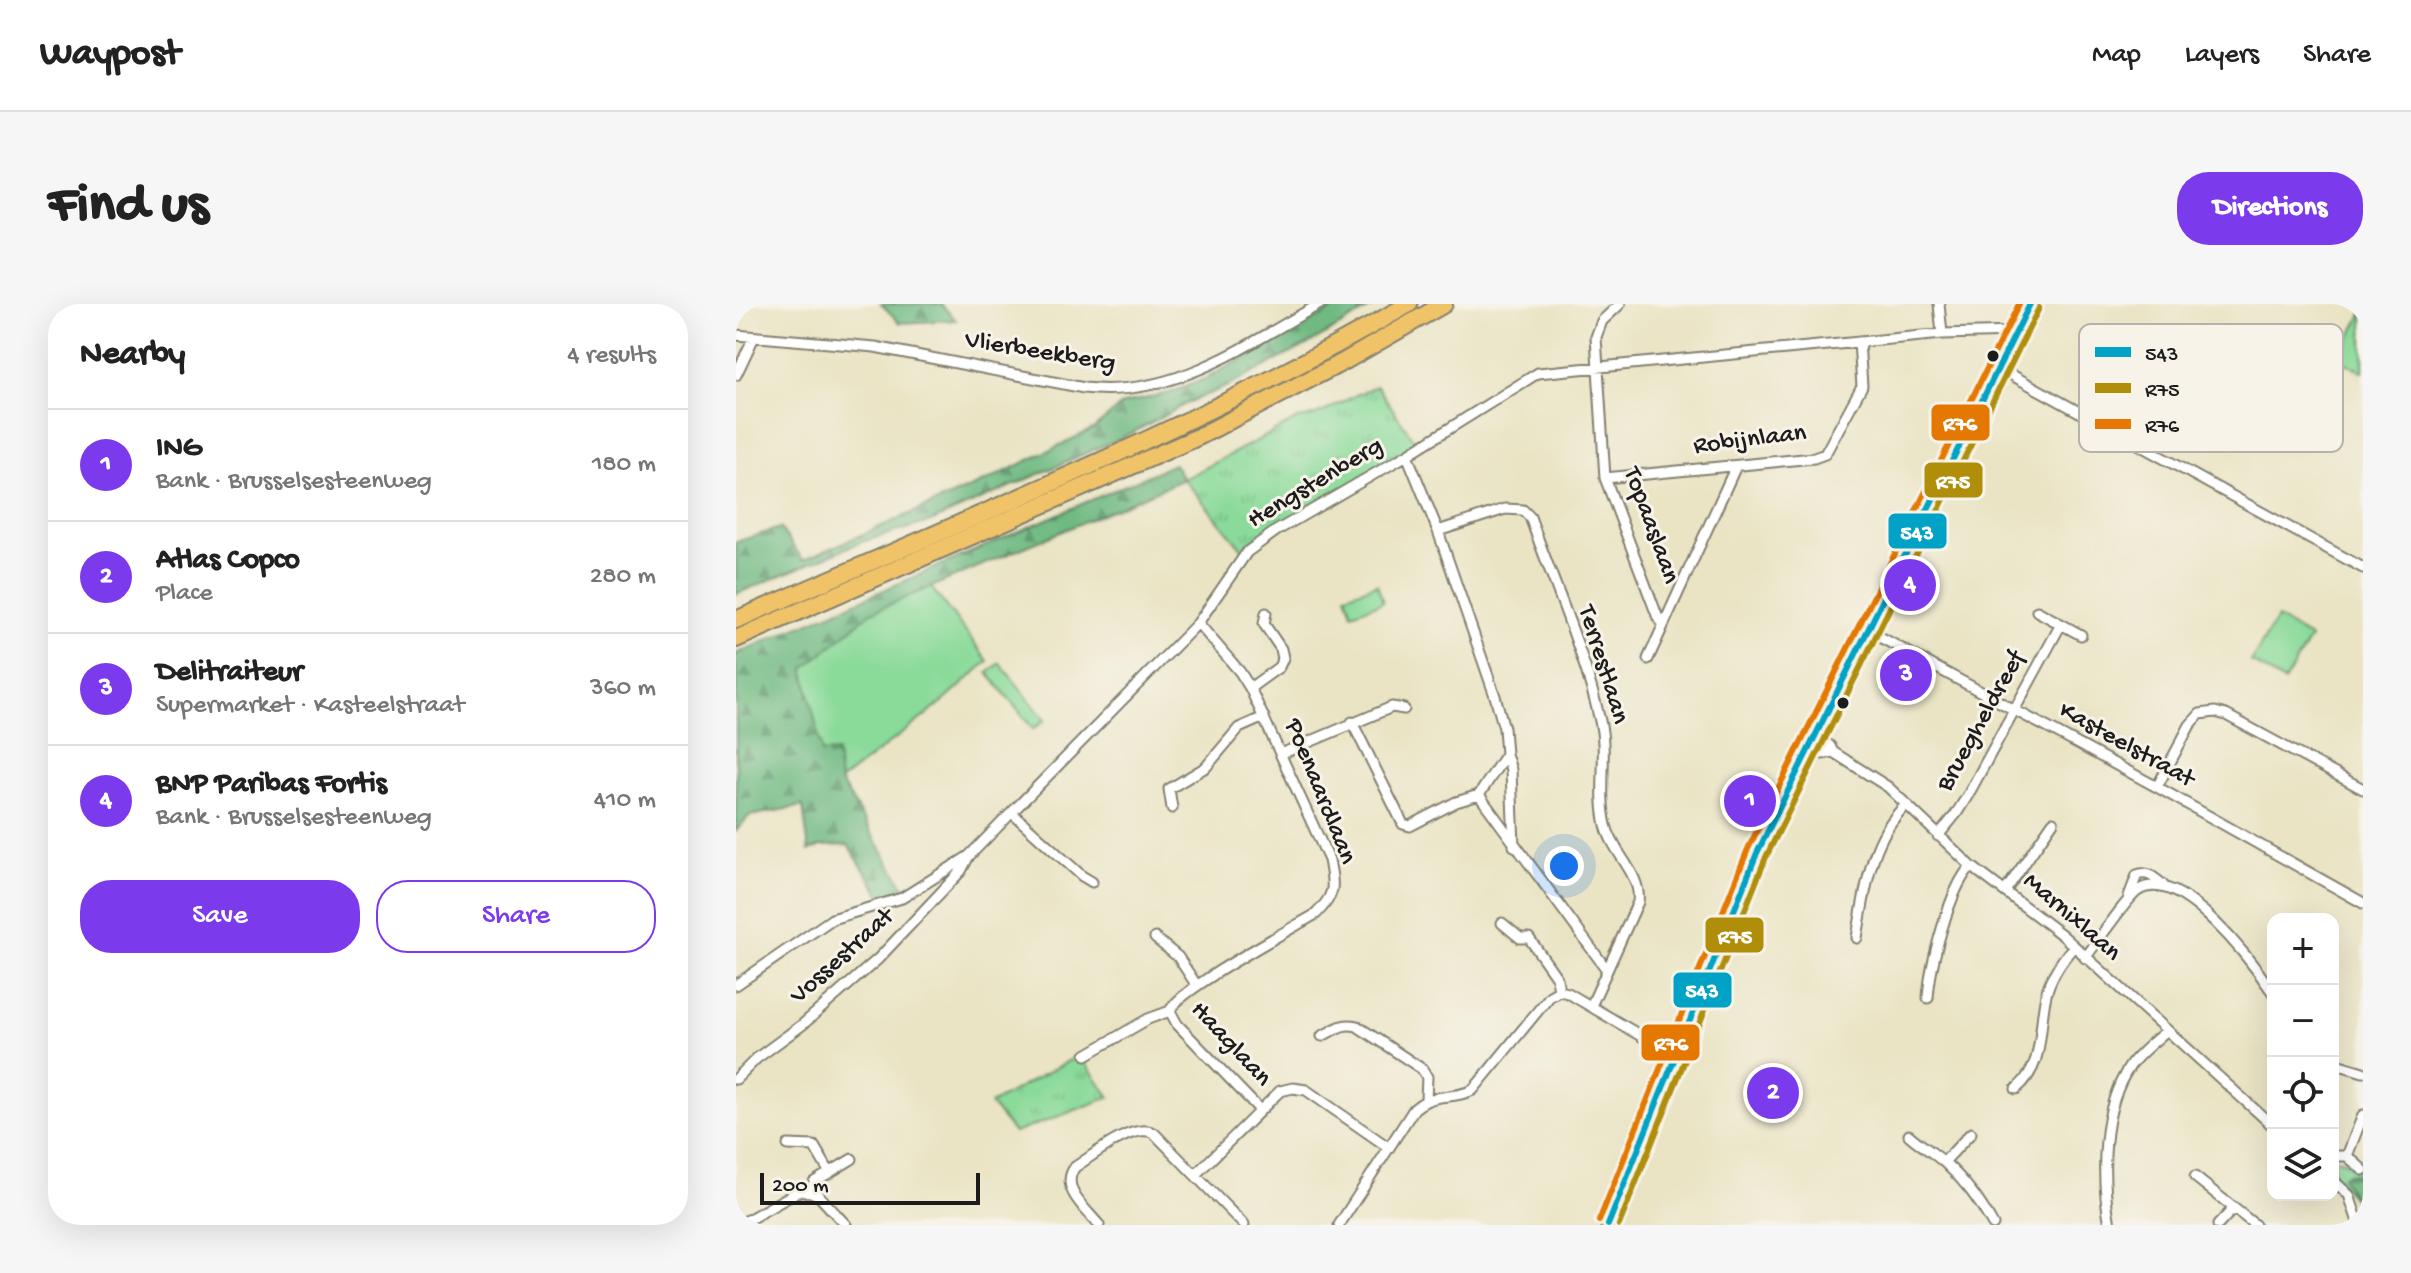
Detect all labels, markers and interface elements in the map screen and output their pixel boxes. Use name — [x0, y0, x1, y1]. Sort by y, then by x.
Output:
text: Waypost — [40, 33, 180, 77]
text: Map — [2092, 39, 2141, 72]
text: Layers — [2185, 39, 2259, 72]
text: Share — [2303, 39, 2371, 72]
button: Directions — [2177, 172, 2363, 245]
text: Find us — [48, 175, 208, 241]
legend — [2079, 324, 2343, 452]
street label: Vlierbeekberg — [962, 326, 1117, 380]
text: Nearby — [80, 336, 185, 376]
text: 4 results — [567, 341, 656, 372]
text: 543 — [2145, 343, 2178, 369]
unlabelled marker — [1985, 348, 2001, 364]
text: R75 — [2145, 379, 2180, 405]
line badge: R76 — [1930, 403, 1991, 442]
text: R76 — [1942, 413, 1978, 439]
text: R76 — [2145, 415, 2180, 441]
street label: Robijnlaan — [1692, 419, 1809, 463]
street label: Hengstenberg — [1243, 431, 1389, 537]
text: ING — [156, 432, 202, 467]
text: 1 — [101, 450, 111, 481]
text: 180 m — [592, 450, 656, 481]
line badge: R75 — [1923, 461, 1984, 499]
street label: Topaaslaan — [1614, 462, 1686, 589]
text: Bank · Brusselsesteenweg — [156, 467, 432, 498]
text: R75 — [1935, 471, 1971, 497]
line badge: 543 — [1887, 512, 1948, 550]
text: 543 — [1900, 522, 1934, 548]
text: Atlas Copco — [156, 544, 300, 579]
pin: 4 — [1884, 555, 1936, 615]
text: 2 — [100, 562, 112, 593]
text: 280 m — [590, 562, 656, 593]
text: Place — [156, 579, 213, 610]
street label: Terrestlaan — [1569, 600, 1635, 729]
pin: 3 — [1880, 645, 1932, 705]
street label: Bruegheldreef — [1930, 645, 2034, 798]
text: Delitraiteur — [156, 656, 303, 691]
text: 3 — [99, 674, 113, 705]
text: 360 m — [590, 674, 656, 705]
text: Supermarket · Kasteelstraat — [156, 691, 464, 722]
unlabelled marker — [1835, 695, 1851, 711]
street label: Kasteelstraat — [2053, 696, 2201, 797]
street label: Poenaardlaan — [1275, 714, 1362, 870]
text: BNP Paribas Fortis — [156, 768, 387, 803]
pin: 1 — [1724, 771, 1776, 831]
text: 4 — [100, 786, 112, 817]
text: 410 m — [594, 786, 656, 817]
text: Bank · Brusselsesteenweg — [156, 803, 432, 834]
your location — [1544, 846, 1584, 886]
street label: Marnixlaan — [2015, 867, 2127, 970]
button: Save — [80, 880, 360, 953]
button: Share — [376, 880, 656, 953]
street label: Vossestraat — [784, 901, 903, 1012]
map controls — [2267, 913, 2339, 1201]
button: + — [2267, 913, 2339, 985]
line badge: R75 — [1704, 916, 1765, 954]
text: R75 — [1717, 926, 1753, 952]
line badge: 543 — [1672, 971, 1733, 1009]
text: 543 — [1685, 980, 1719, 1006]
button: − — [2267, 985, 2339, 1057]
street label: Haaglaan — [1183, 996, 1278, 1095]
line badge: R76 — [1640, 1023, 1701, 1062]
text: R76 — [1653, 1033, 1689, 1059]
button: locate — [2267, 1057, 2339, 1129]
pin: 2 — [1747, 1063, 1799, 1123]
button: layers — [2267, 1129, 2339, 1201]
scale bar — [760, 1169, 980, 1205]
text: 200 m — [772, 1174, 829, 1200]

